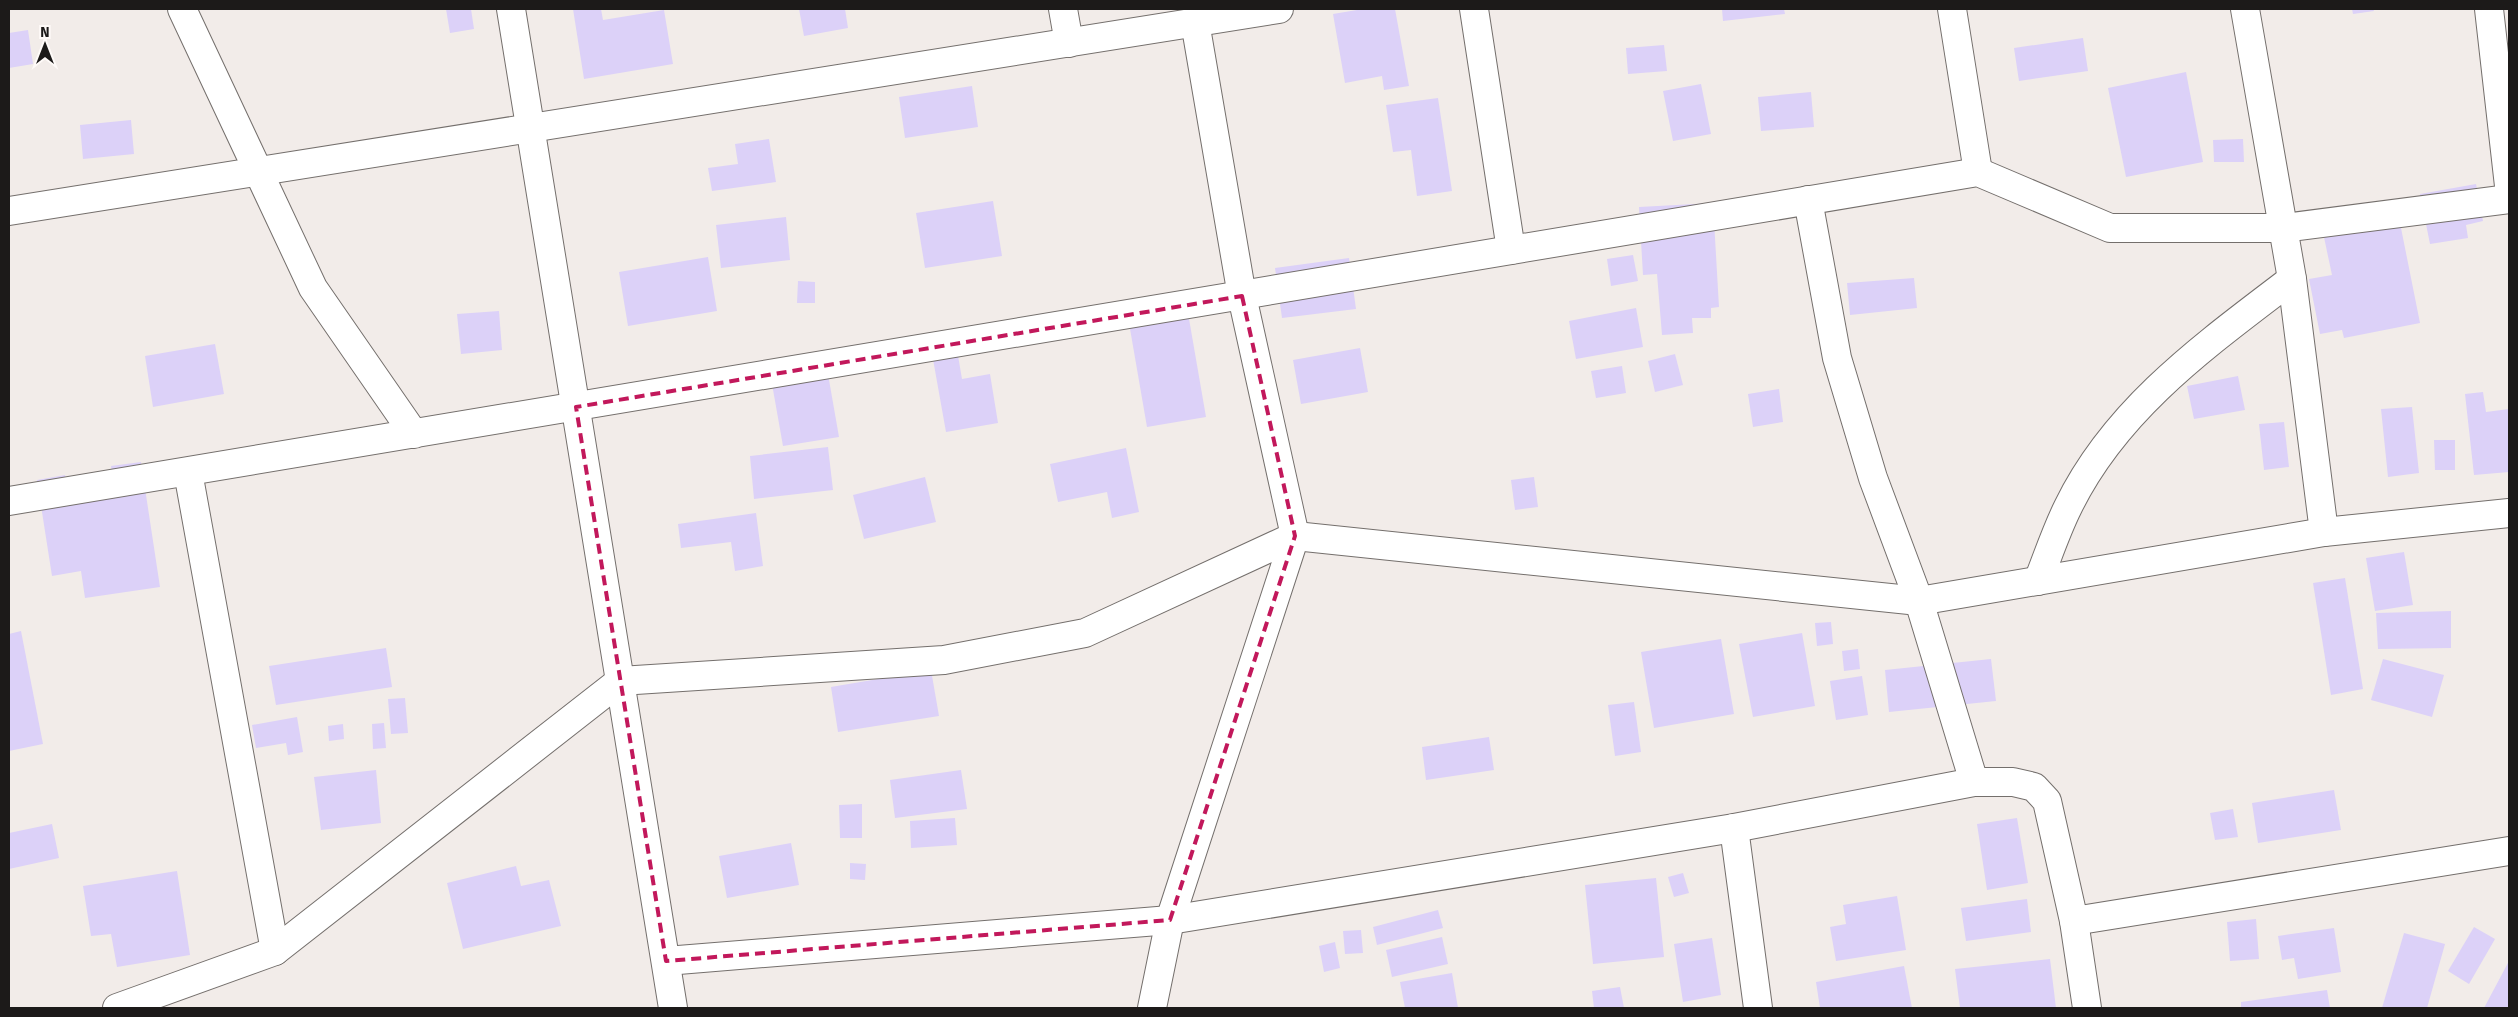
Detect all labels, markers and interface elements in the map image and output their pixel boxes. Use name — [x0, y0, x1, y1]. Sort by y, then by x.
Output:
north arrow — [20, 20, 70, 70]
text: N — [40, 24, 50, 41]

